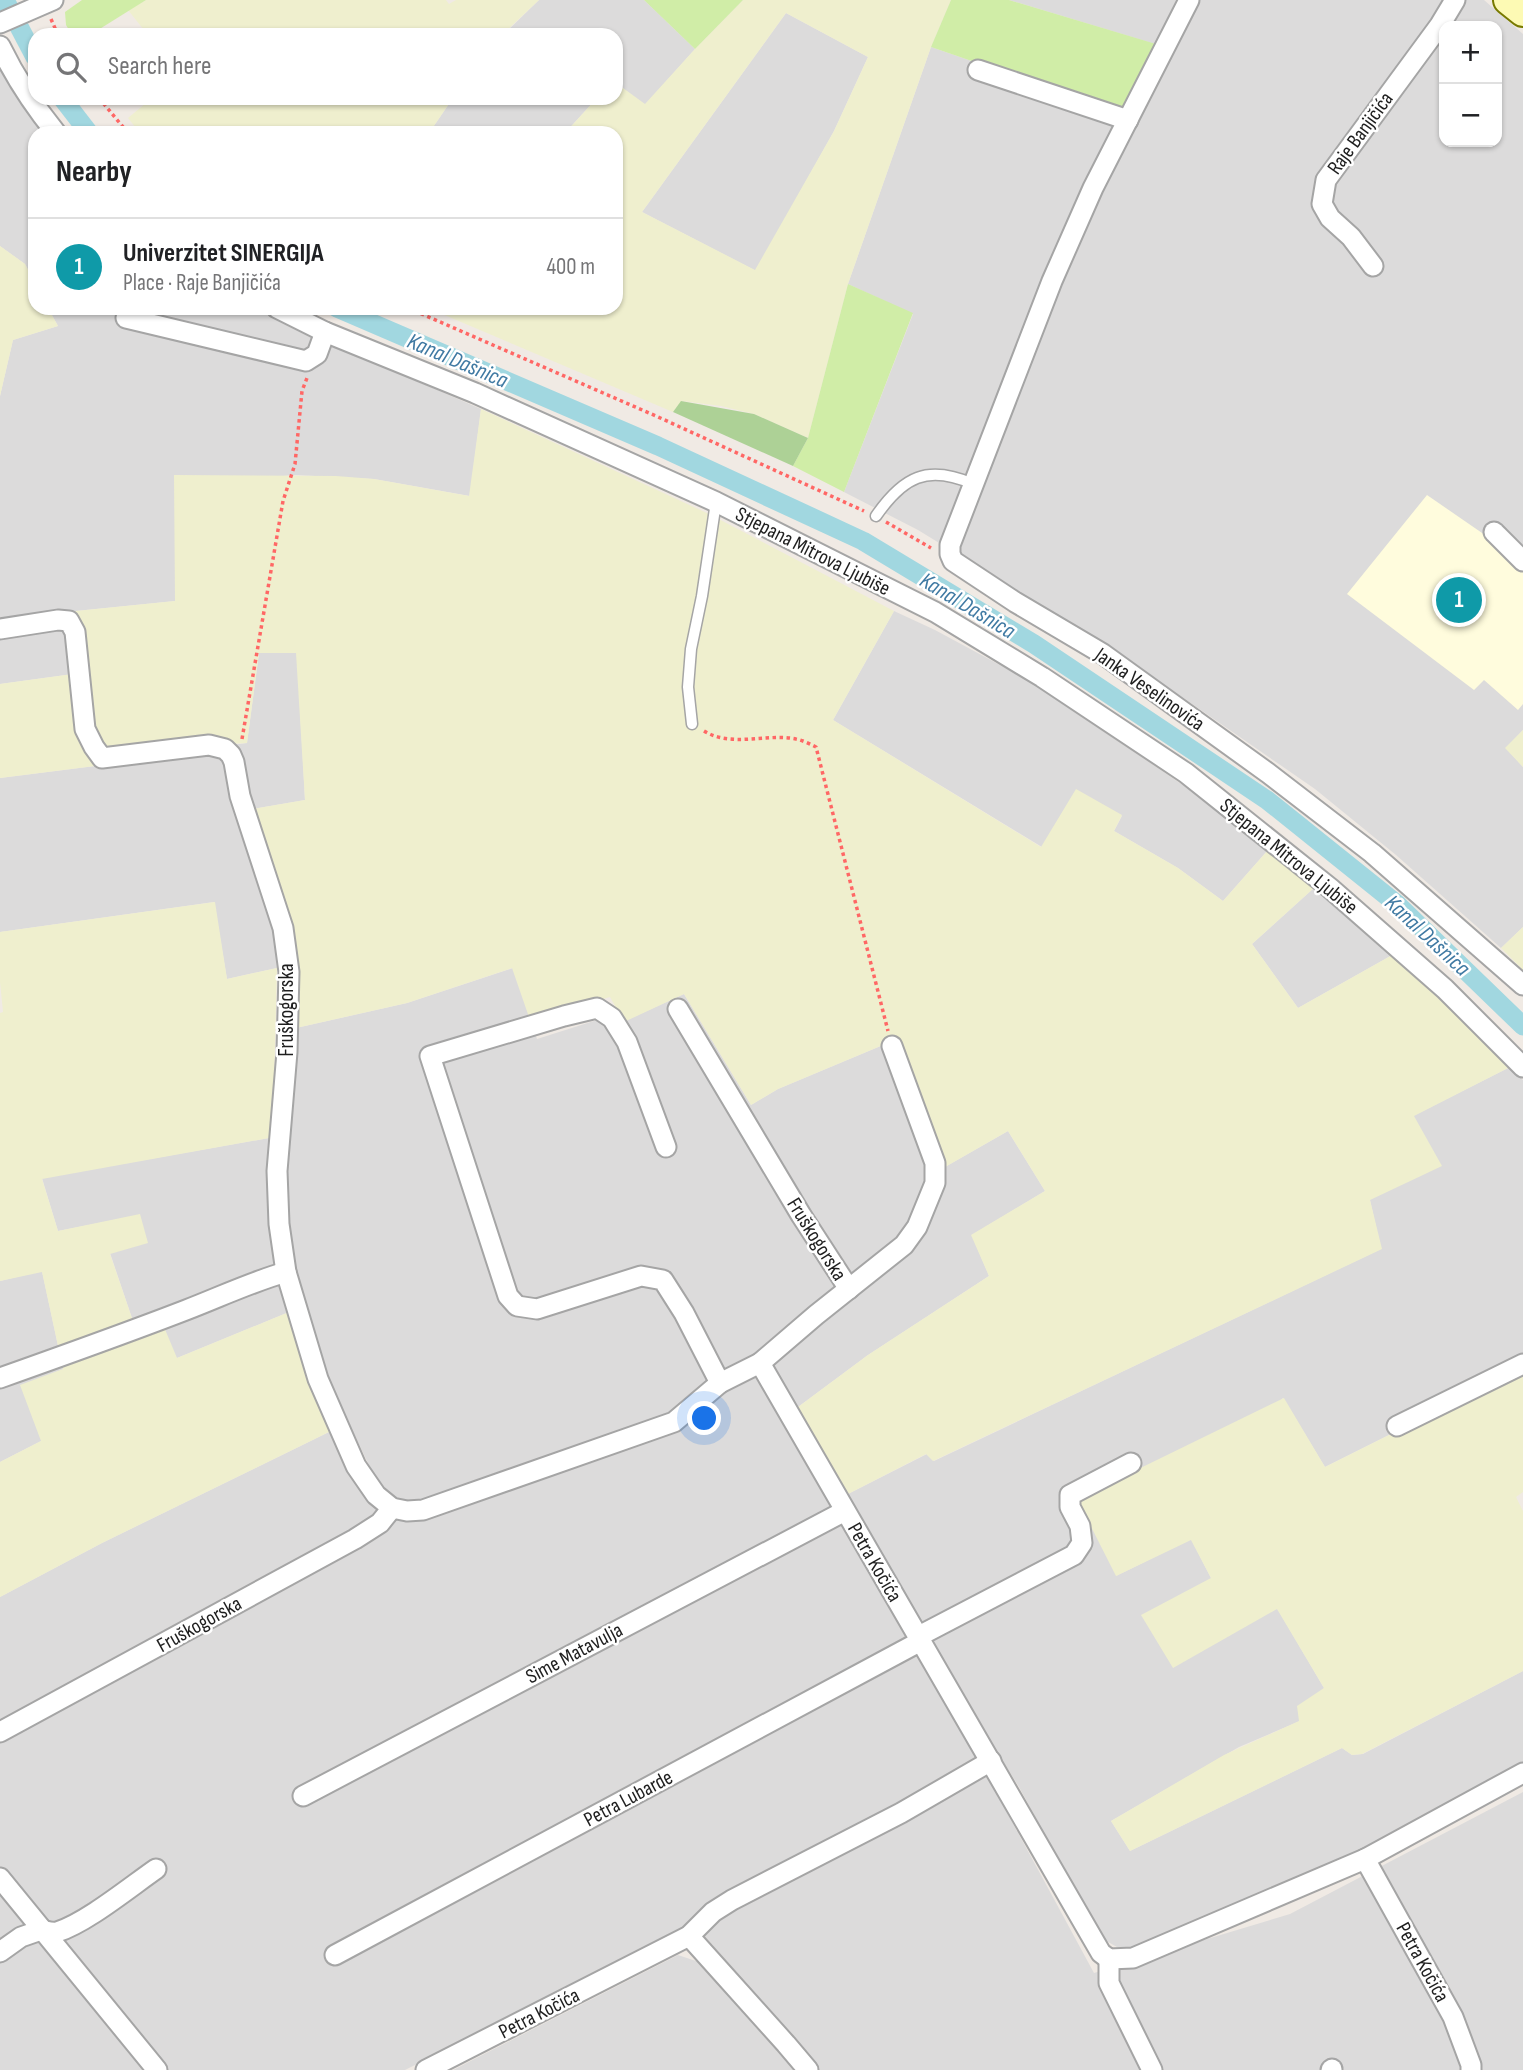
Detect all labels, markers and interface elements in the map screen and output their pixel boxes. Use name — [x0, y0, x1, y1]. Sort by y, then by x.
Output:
map controls — [1439, 21, 1502, 147]
button: + — [1439, 21, 1502, 84]
search box — [28, 28, 623, 105]
icon: search — [52, 48, 90, 86]
text: Search here — [108, 51, 211, 82]
button: − — [1439, 84, 1502, 147]
street label: Raje Banjičića — [1322, 87, 1399, 179]
text: Nearby — [56, 154, 132, 190]
text: Univerzitet SINERGIJA — [123, 238, 324, 269]
text: 1 — [74, 253, 84, 281]
text: 400 m — [546, 253, 595, 281]
text: Place · Raje Banjičića — [123, 269, 281, 297]
water label: Kanal Dašnica — [403, 327, 513, 395]
street label: Stjepana Mitrova Ljubiše — [731, 502, 894, 601]
water label: Kanal Dašnica — [915, 566, 1021, 646]
pin: 1 — [1436, 574, 1482, 626]
street label: Janka Veselinovića — [1089, 642, 1209, 736]
street label: Stjepana Mitrova Ljubiše — [1215, 793, 1363, 920]
water label: Kanal Dašnica — [1379, 889, 1476, 983]
street label: Fruškogorska — [274, 964, 299, 1057]
street label: Fruškogorska — [781, 1193, 852, 1285]
your location — [687, 1401, 721, 1435]
street label: Petra Kočića — [842, 1518, 907, 1606]
street label: Fruškogorska — [153, 1591, 246, 1658]
street label: Sime Matavulja — [522, 1618, 627, 1689]
street label: Petra Lubarde — [580, 1765, 677, 1832]
street label: Petra Kočića — [1391, 1918, 1455, 2006]
street label: Petra Kočića — [495, 1983, 584, 2044]

